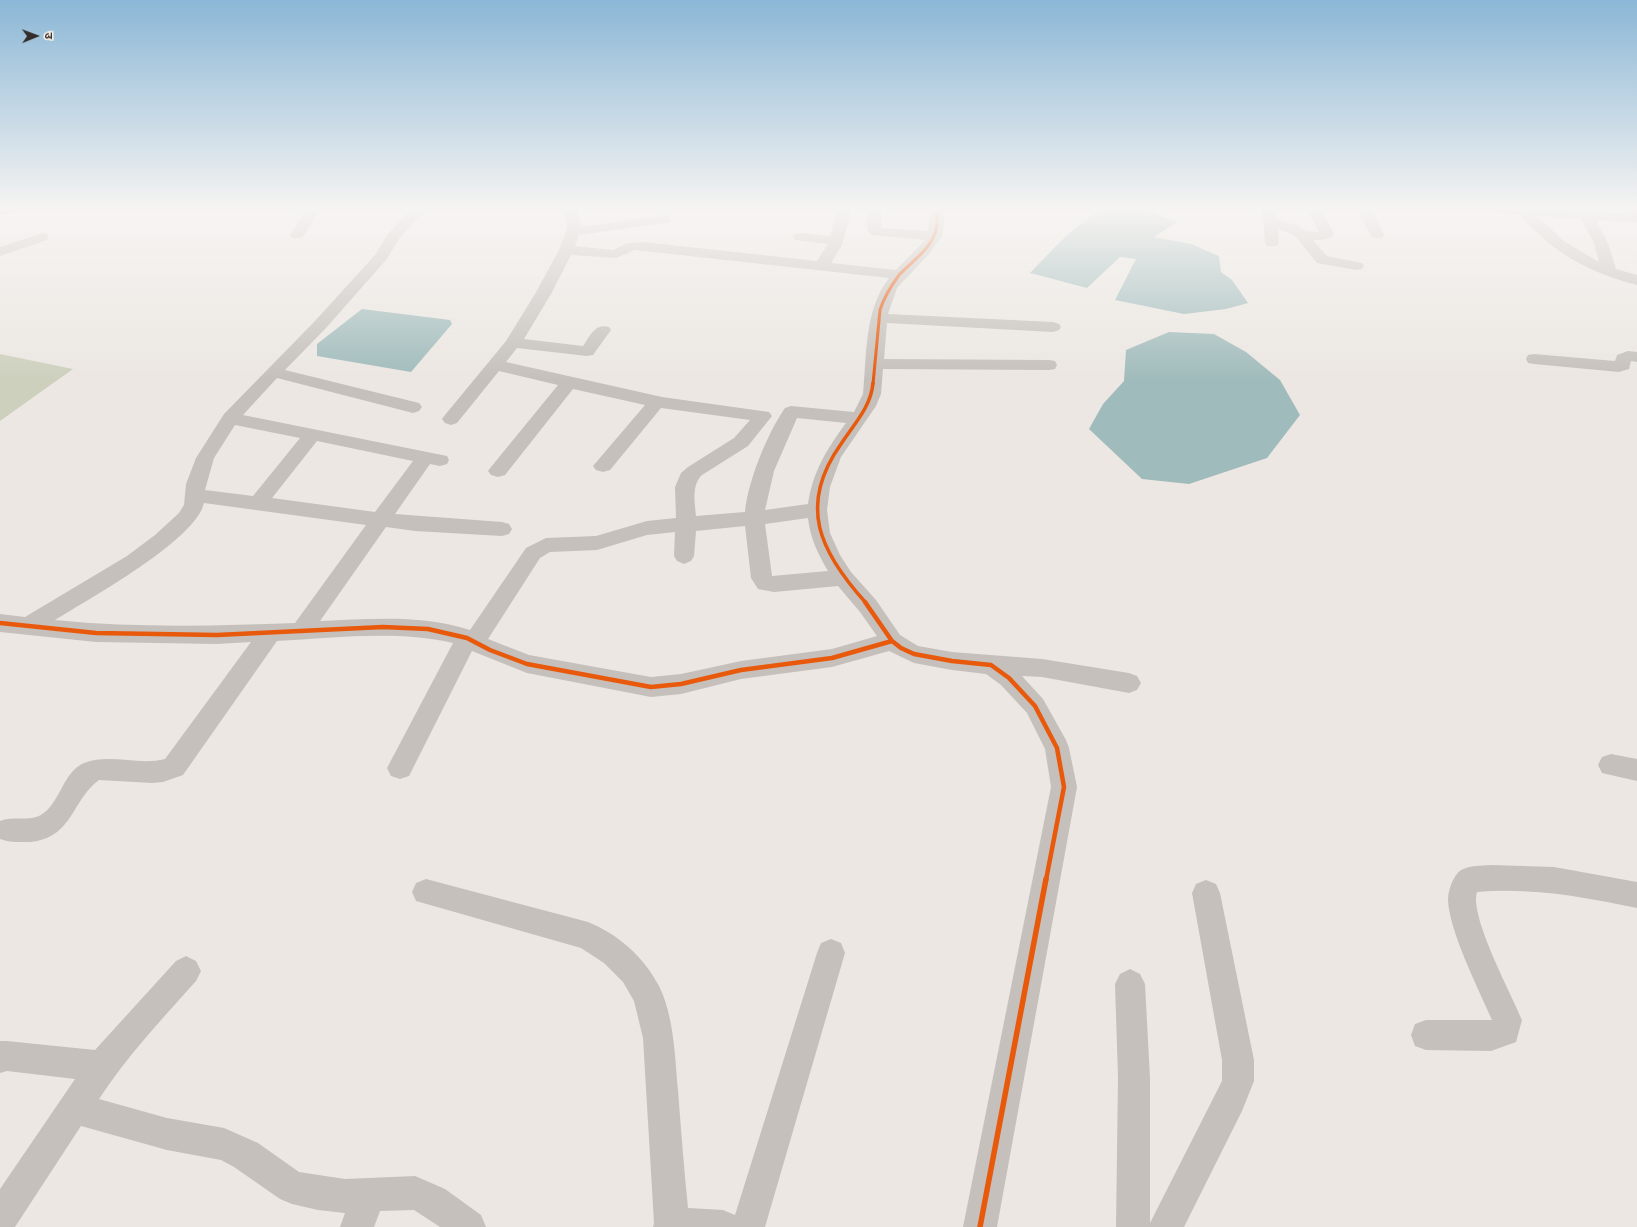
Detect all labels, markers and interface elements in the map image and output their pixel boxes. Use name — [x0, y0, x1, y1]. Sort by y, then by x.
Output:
north arrow — [16, 16, 56, 56]
text: उ — [42, 32, 55, 39]

